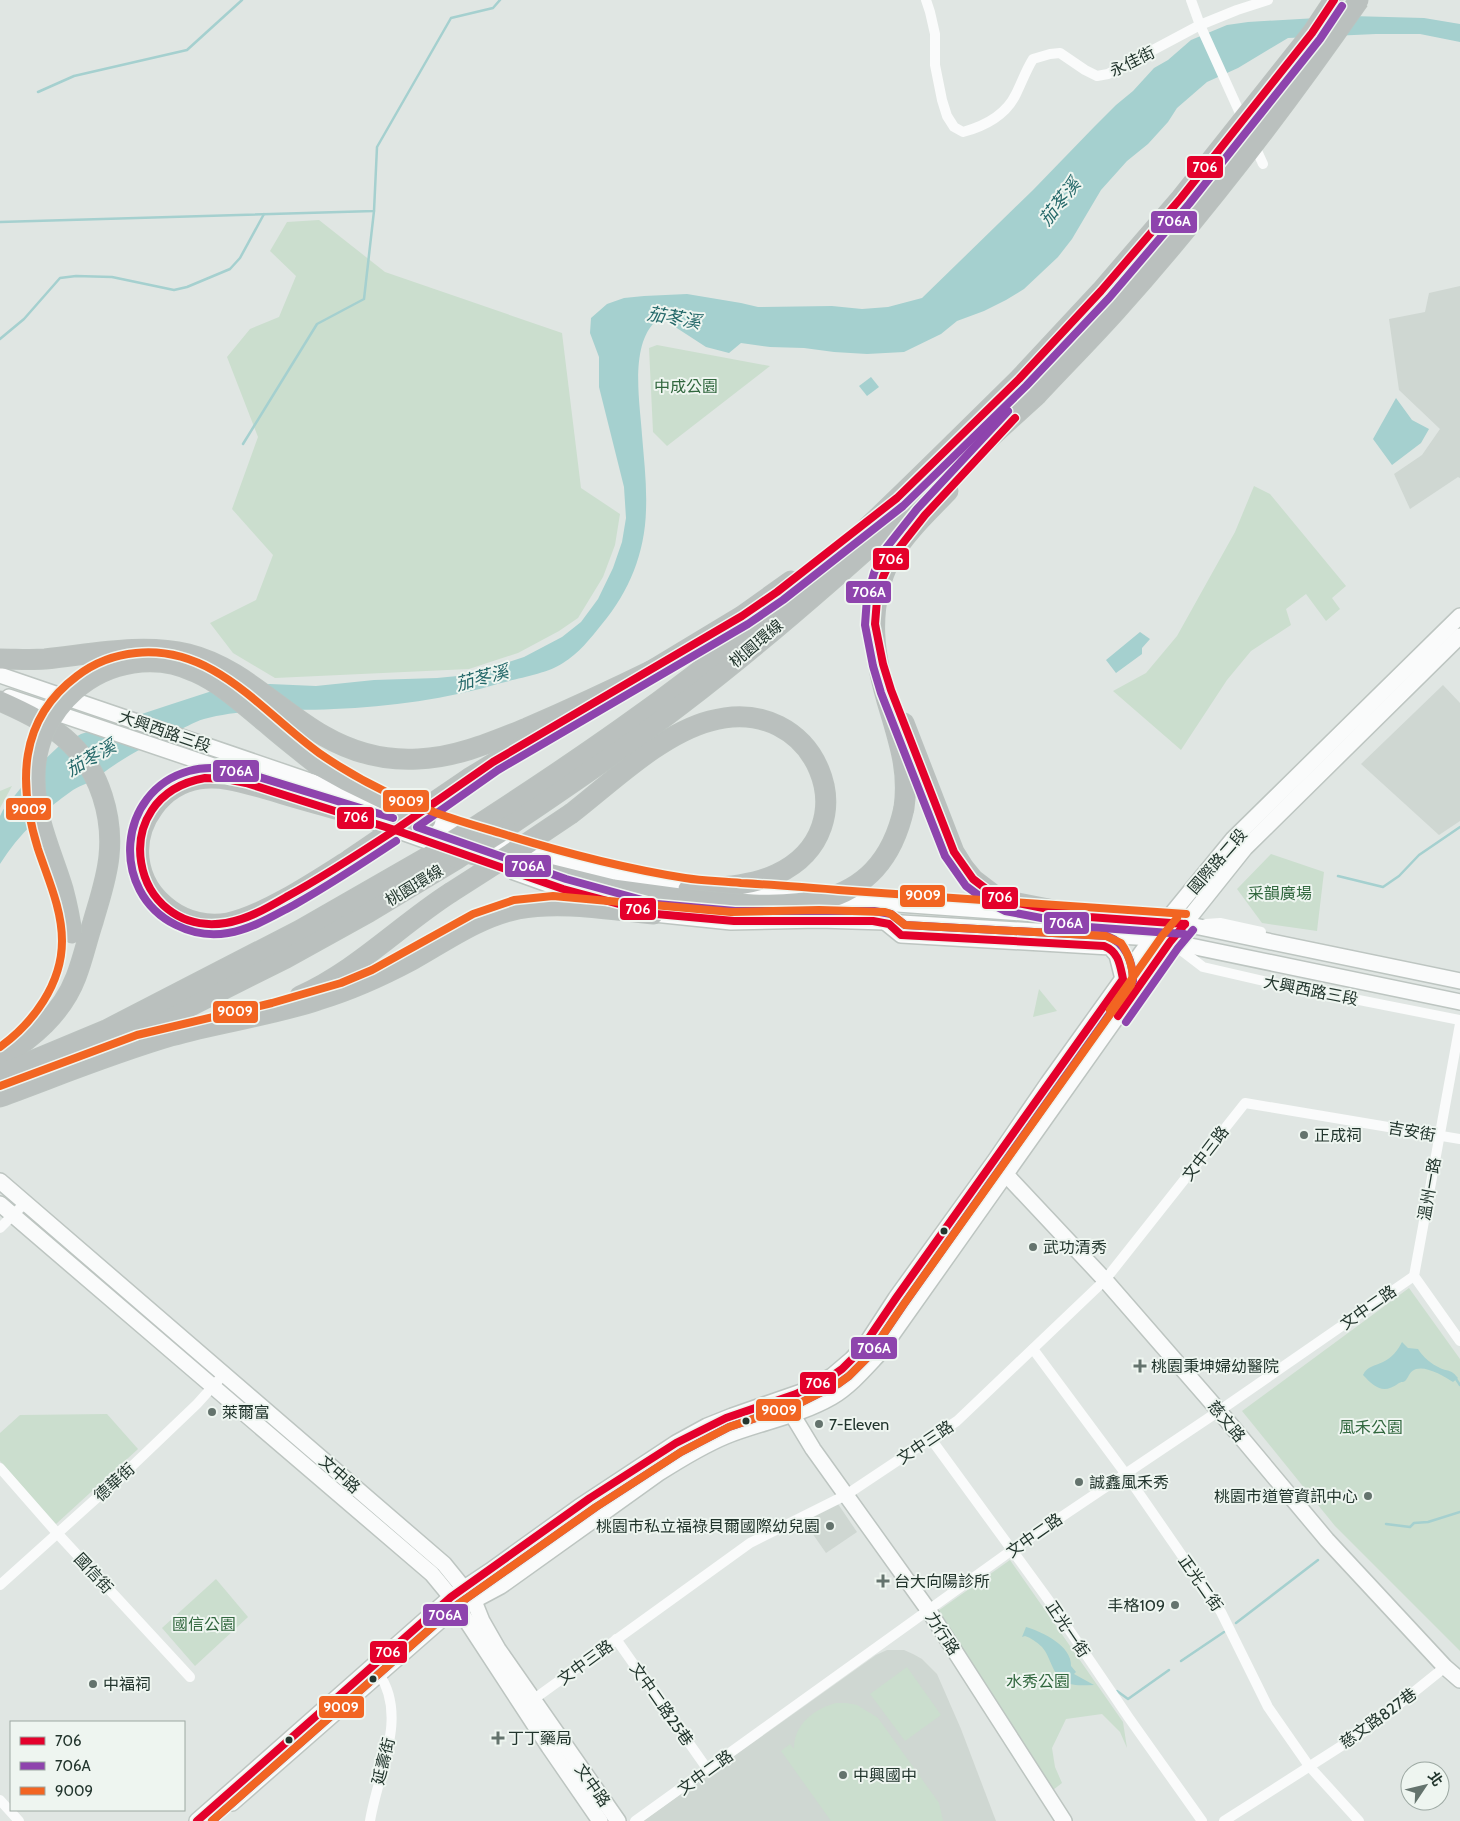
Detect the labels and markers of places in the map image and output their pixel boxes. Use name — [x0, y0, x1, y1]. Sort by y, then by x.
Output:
place label: 正成祠 — [1314, 1126, 1362, 1145]
marker: 正成祠 — [1298, 1129, 1310, 1141]
unlabelled marker — [939, 1226, 949, 1236]
place label: 武功清秀 — [1043, 1238, 1107, 1257]
marker: 武功清秀 — [1027, 1241, 1039, 1253]
place label: 桃園秉坤婦幼醫院 — [1151, 1357, 1279, 1376]
marker: 桃園秉坤婦幼醫院 — [1133, 1359, 1147, 1373]
place label: 萊爾富 — [222, 1403, 270, 1422]
marker: 萊爾富 — [206, 1406, 218, 1418]
place label: 7-Eleven — [829, 1415, 889, 1434]
unlabelled marker — [741, 1416, 751, 1426]
marker: 7-Eleven — [813, 1418, 825, 1430]
place label: 誠鑫風禾秀 — [1089, 1473, 1169, 1492]
marker: 誠鑫風禾秀 — [1073, 1476, 1085, 1488]
place label: 桃園市道管資訊中心 — [1214, 1487, 1358, 1506]
marker: 桃園市道管資訊中心 — [1362, 1490, 1374, 1502]
place label: 桃園市私立福祿貝爾國際幼兒園 — [596, 1517, 820, 1536]
marker: 桃園市私立福祿貝爾國際幼兒園 — [824, 1520, 836, 1532]
place label: 台大向陽診所 — [894, 1572, 990, 1591]
marker: 台大向陽診所 — [876, 1574, 890, 1588]
place label: 丰格109 — [1108, 1596, 1165, 1615]
marker: 丰格109 — [1169, 1599, 1181, 1611]
unlabelled marker — [368, 1674, 378, 1684]
place label: 中福祠 — [103, 1675, 151, 1694]
marker: 中福祠 — [87, 1678, 99, 1690]
place label: 丁丁藥局 — [508, 1729, 572, 1748]
marker: 丁丁藥局 — [492, 1732, 504, 1744]
unlabelled marker — [284, 1735, 294, 1745]
place label: 中興國中 — [853, 1766, 917, 1785]
marker: 中興國中 — [837, 1769, 849, 1781]

